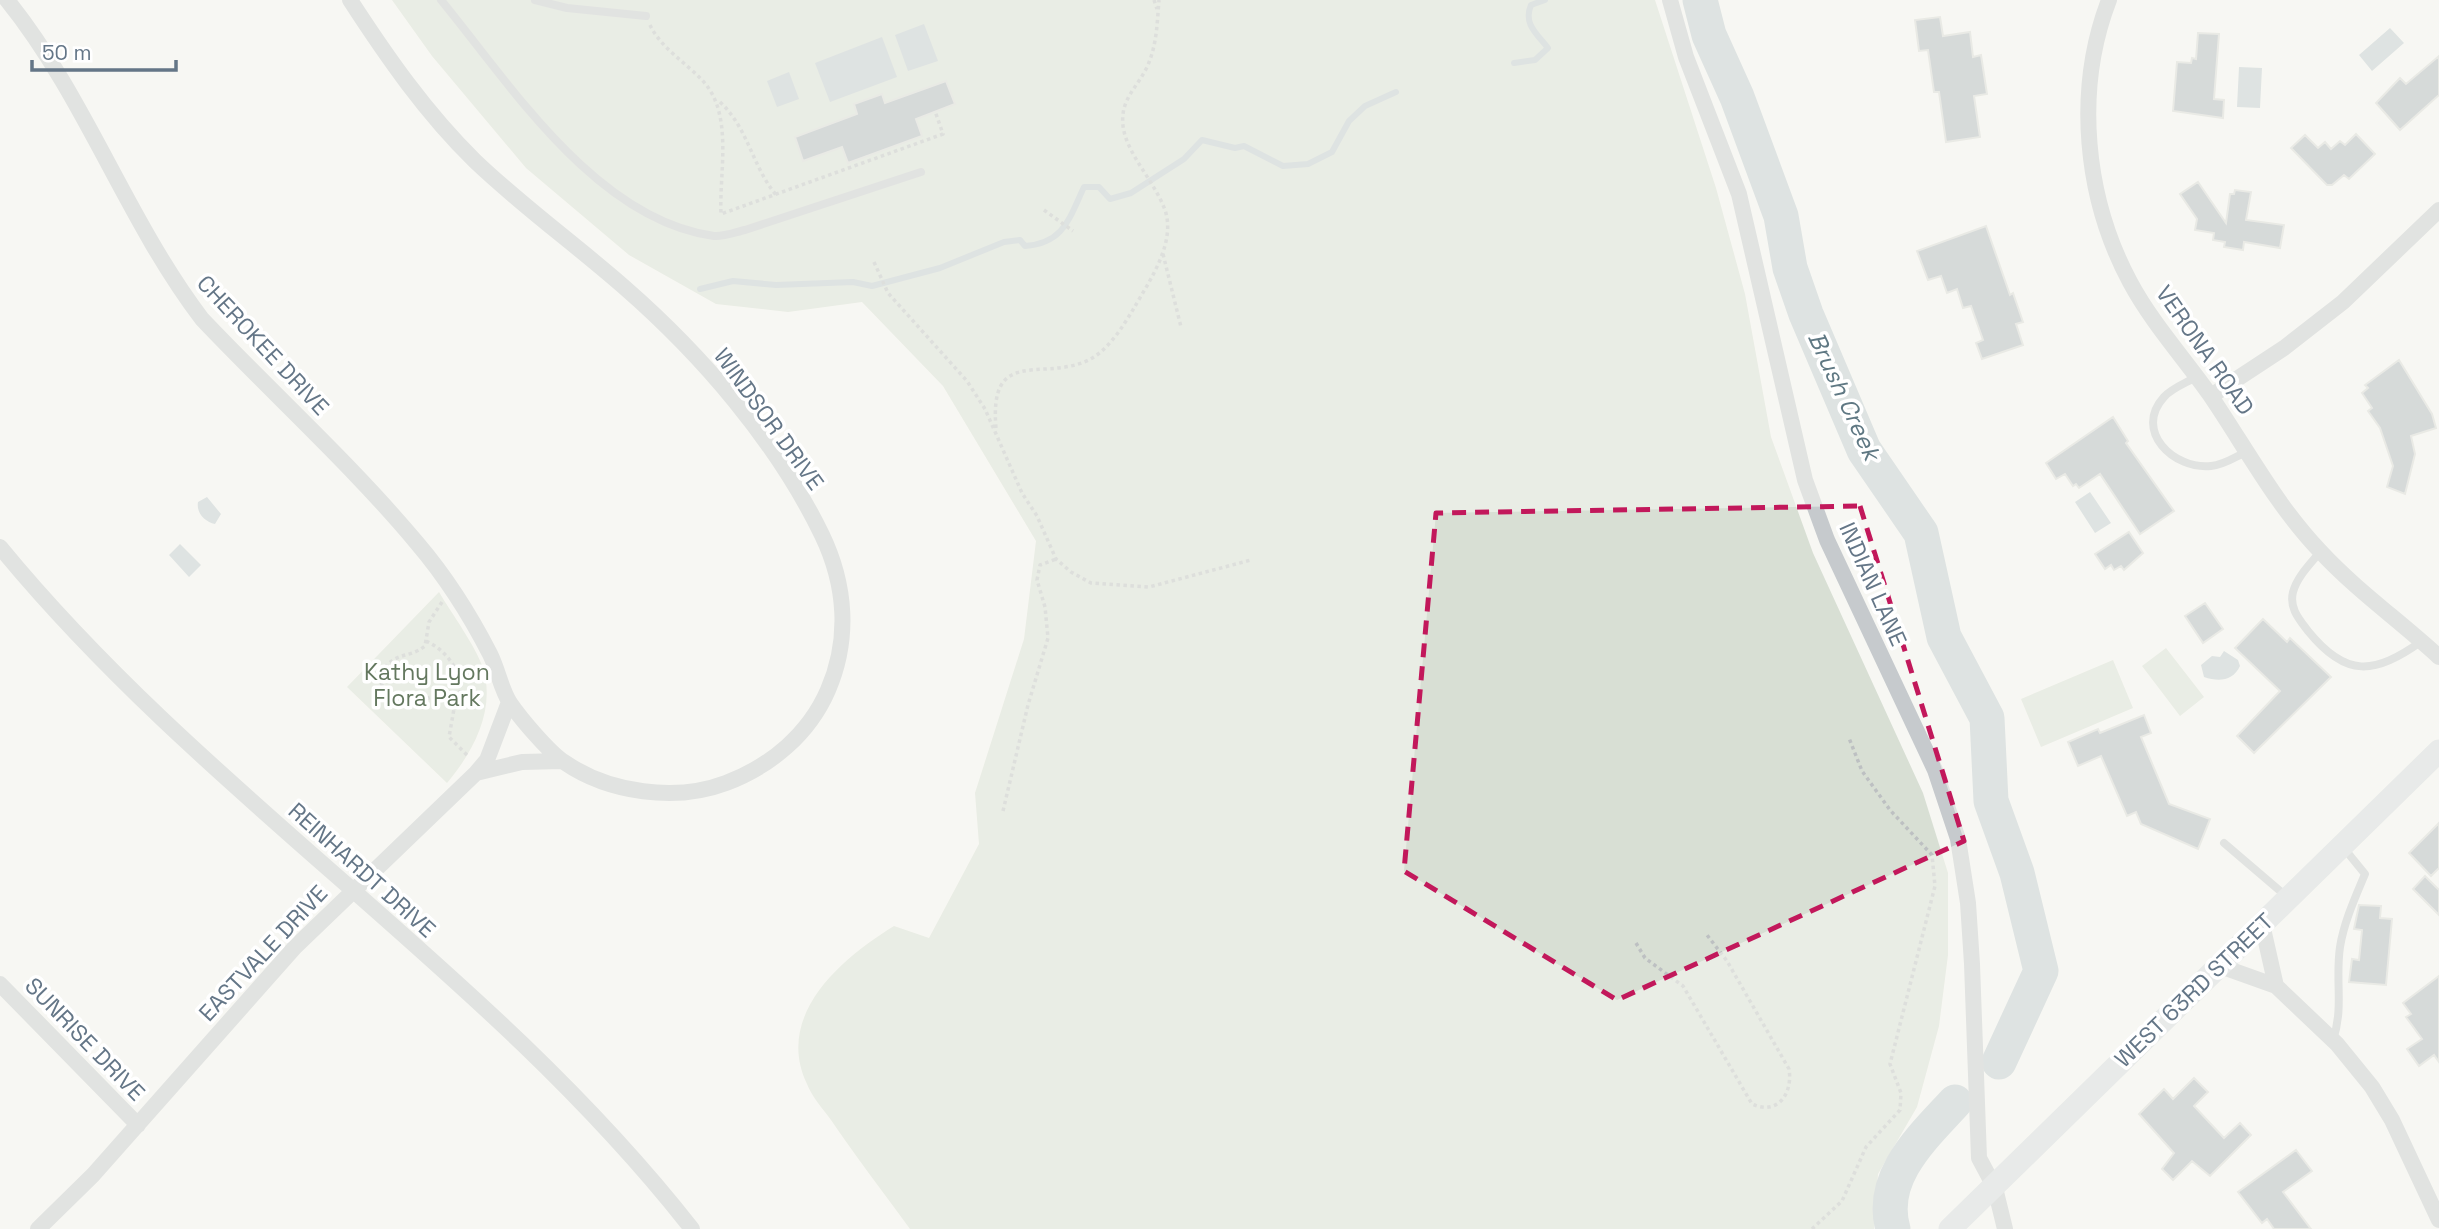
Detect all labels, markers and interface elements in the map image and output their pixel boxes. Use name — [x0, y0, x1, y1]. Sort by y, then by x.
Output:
scale bar — [32, 28, 175, 72]
text: 50 m — [42, 39, 92, 66]
street label: CHEROKEE DRIVE — [190, 269, 336, 421]
street label: VERONA ROAD — [2149, 279, 2261, 421]
water label: Brush Creek — [1801, 326, 1889, 468]
street label: WINDSOR DRIVE — [707, 342, 831, 496]
street label: INDIAN LANE — [1832, 517, 1914, 651]
park label: Kathy Lyon Flora Park — [364, 657, 490, 713]
street label: REINHARDT DRIVE — [282, 796, 442, 944]
street label: EASTVALE DRIVE — [192, 878, 334, 1028]
street label: WEST 63RD STREET — [2108, 906, 2280, 1074]
street label: SUNRISE DRIVE — [19, 971, 151, 1107]

